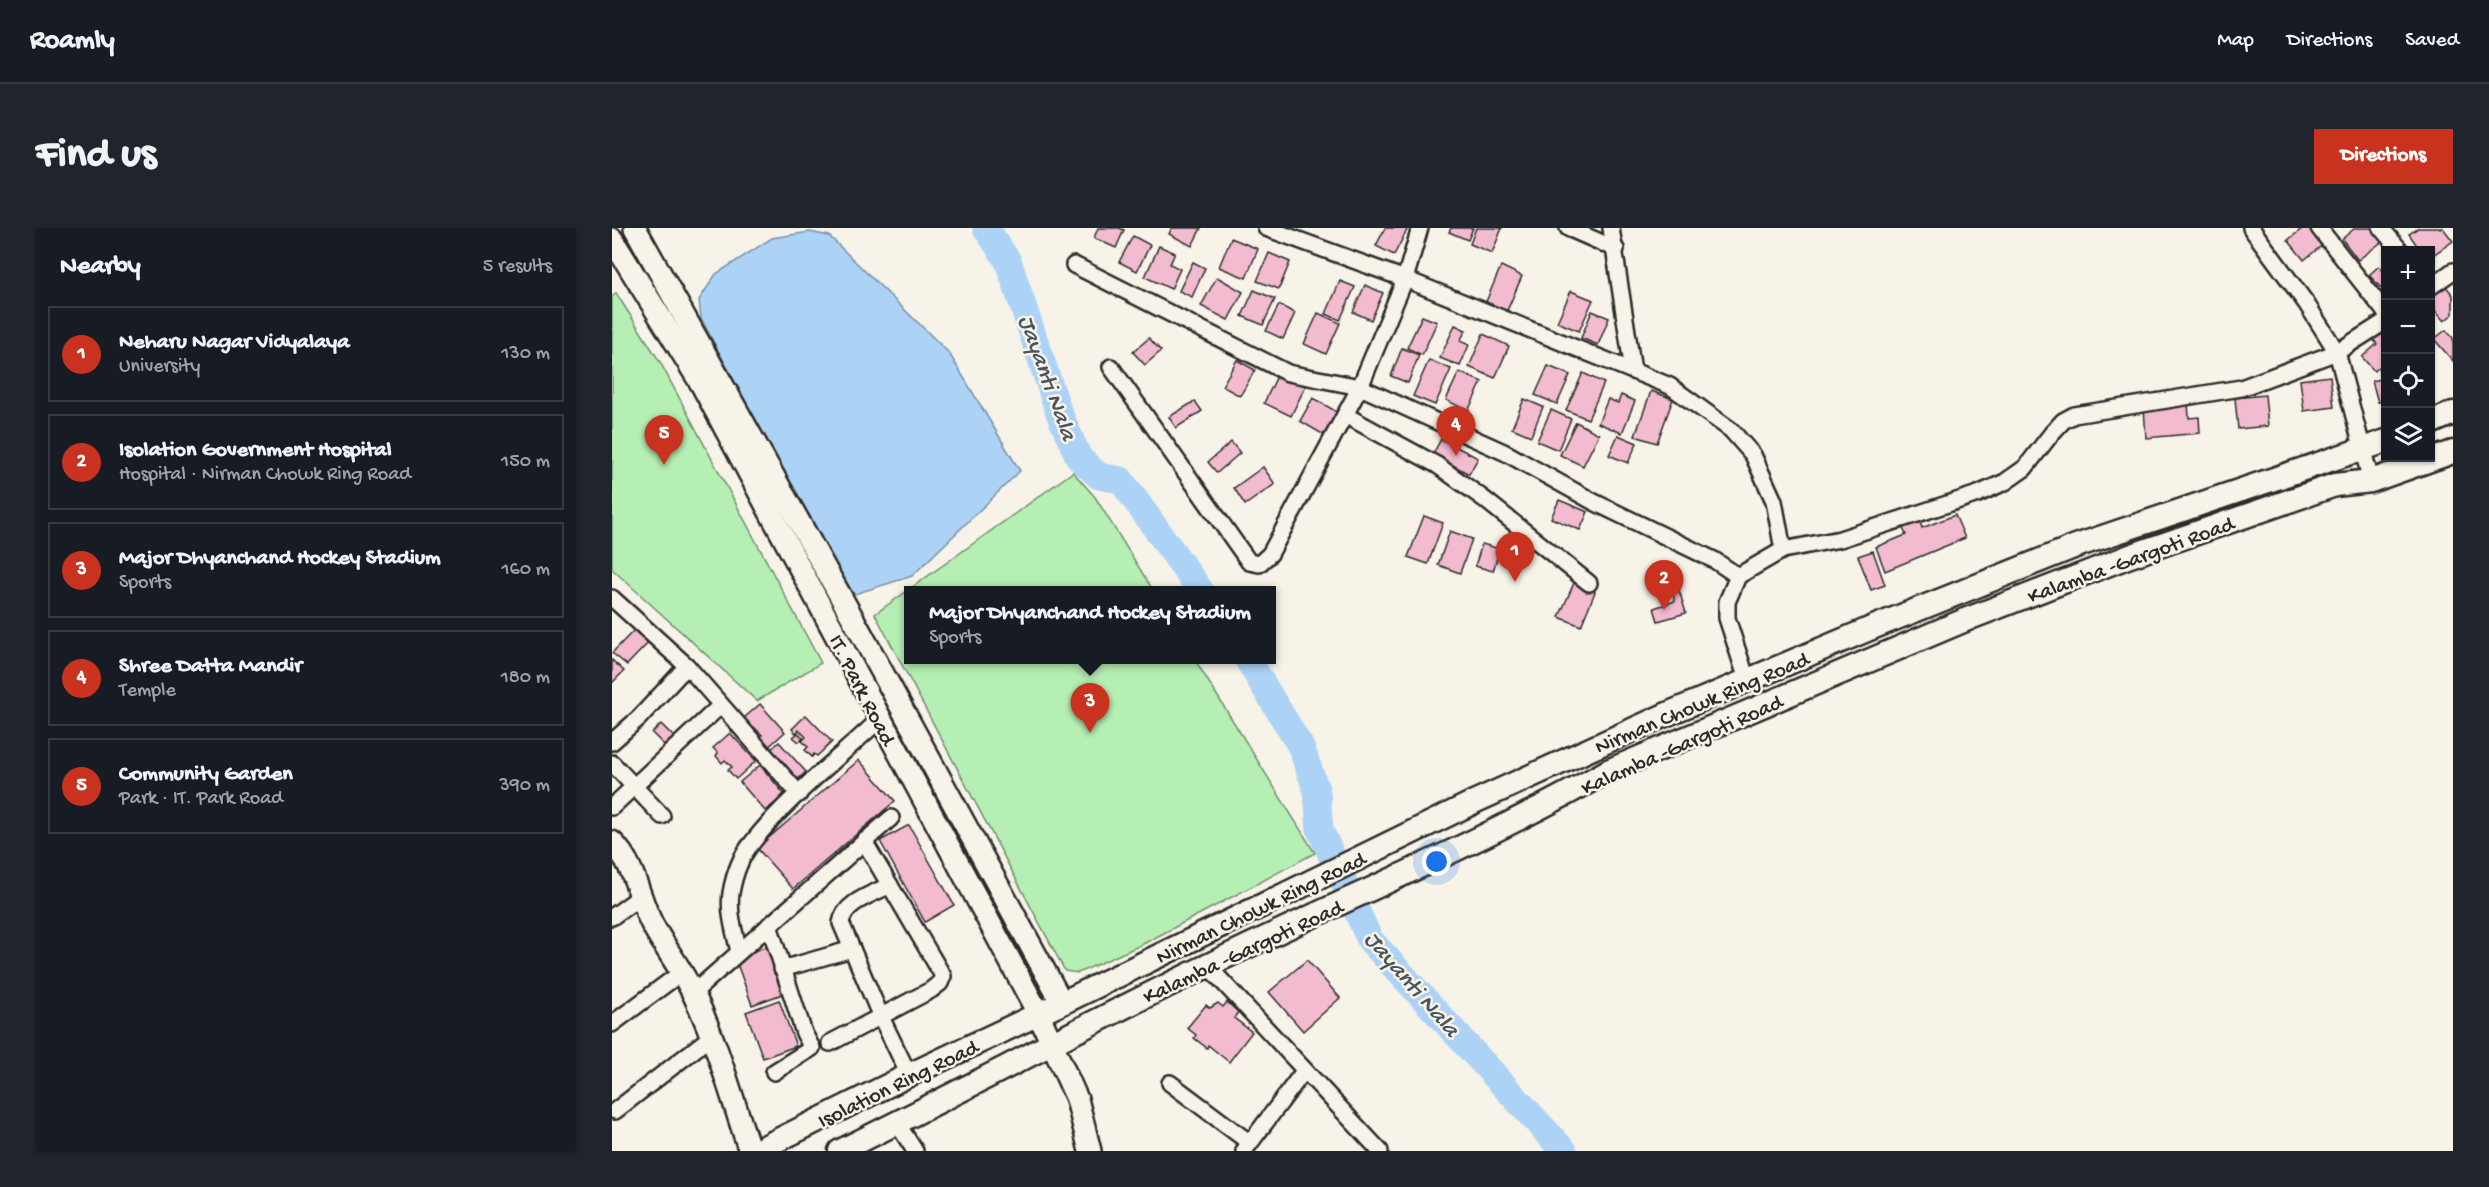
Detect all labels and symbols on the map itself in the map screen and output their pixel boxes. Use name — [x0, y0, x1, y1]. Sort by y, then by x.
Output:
water label: Jayanti Nala — [1010, 312, 1082, 446]
pin: 4 — [1436, 406, 1476, 456]
pin: 5 — [644, 416, 684, 465]
street label: Kalamba -Gargoti Road — [2025, 512, 2240, 611]
pin: 1 — [1496, 532, 1534, 582]
pin: 2 — [1644, 560, 1684, 610]
street label: IT. Park Road — [821, 631, 900, 753]
street label: Nirman Chowk Ring Road — [1592, 647, 1816, 762]
pin: 3 — [1070, 684, 1110, 733]
street label: Kalamba -Gargoti Road — [1578, 690, 1789, 803]
street label: Nirman Chowk Ring Road — [1153, 847, 1373, 972]
your location — [1422, 847, 1451, 876]
street label: Kalamba -Gargoti Road — [1140, 895, 1350, 1011]
water label: Jayanti Nala — [1356, 926, 1465, 1045]
street label: Isolation Ring Road — [814, 1035, 985, 1136]

